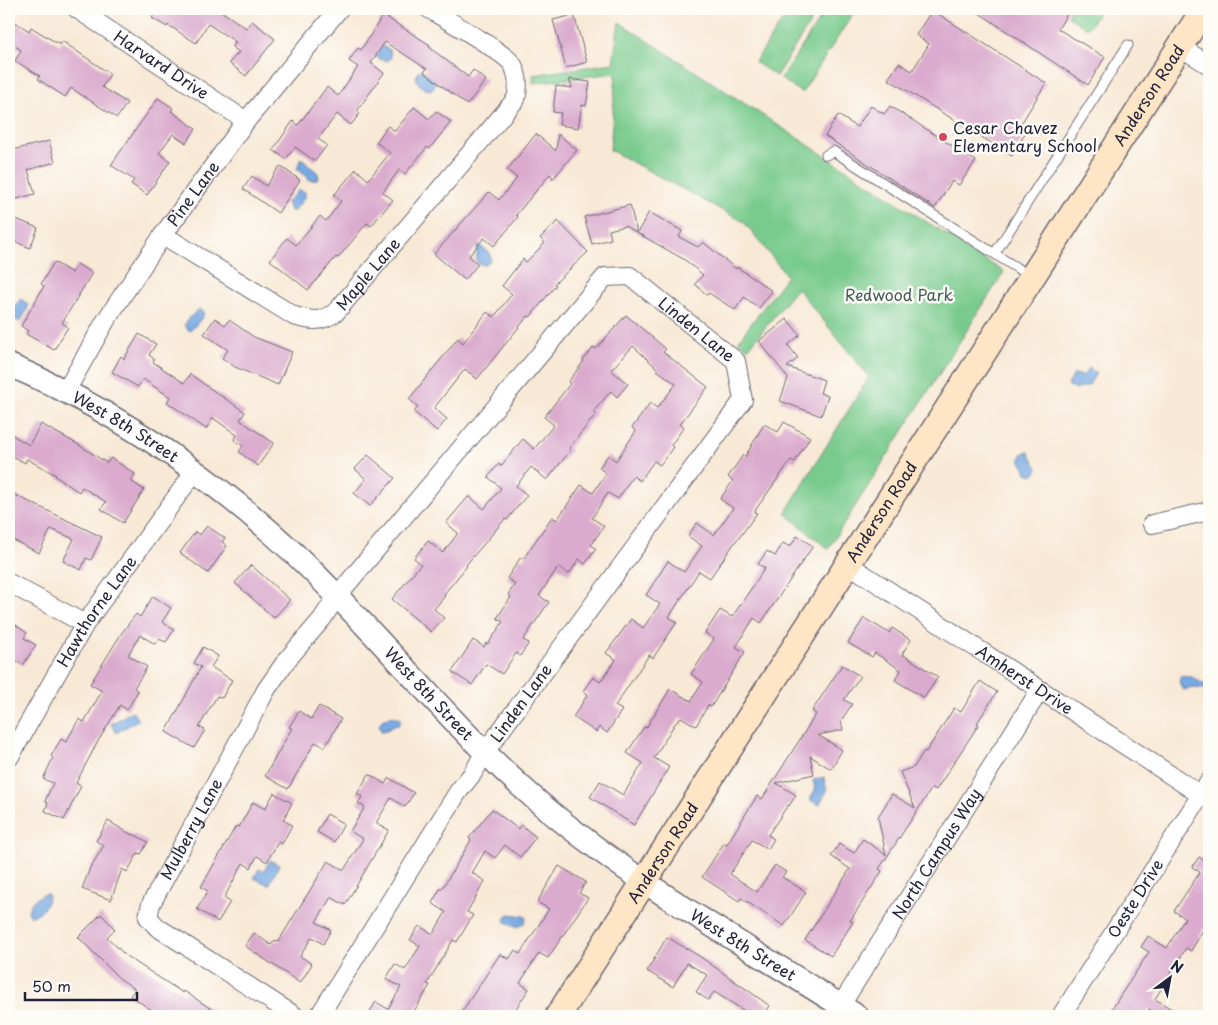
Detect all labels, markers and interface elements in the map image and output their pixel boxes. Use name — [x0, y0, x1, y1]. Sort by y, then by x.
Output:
street label: Harvard Drive — [109, 24, 214, 104]
street label: Anderson Road — [1106, 39, 1189, 150]
place label: Cesar Chavez Elementary School — [953, 115, 1097, 157]
marker: Cesar Chavez Elementary School — [937, 131, 949, 143]
street label: Pine Lane — [160, 155, 224, 231]
street label: Maple Lane — [329, 232, 405, 315]
park label: Redwood Park — [845, 282, 954, 306]
street label: Linden Lane — [654, 291, 741, 367]
street label: West 8th Street — [69, 384, 185, 468]
street label: Anderson Road — [839, 456, 922, 567]
street label: Hawthorne Lane — [50, 550, 142, 671]
street label: Amherst Drive — [972, 638, 1078, 719]
street label: West 8th Street — [380, 641, 480, 746]
street label: Linden Lane — [484, 658, 557, 747]
street label: Mulberry Lane — [153, 774, 227, 884]
street label: North Campus Way — [885, 783, 986, 923]
street label: Anderson Road — [621, 797, 703, 907]
street label: Oeste Drive — [1101, 854, 1168, 942]
street label: West 8th Street — [686, 902, 802, 986]
north arrow — [1146, 952, 1196, 1002]
text: N — [1167, 955, 1187, 978]
scale bar — [25, 970, 138, 1002]
text: 50 m — [32, 974, 71, 997]

